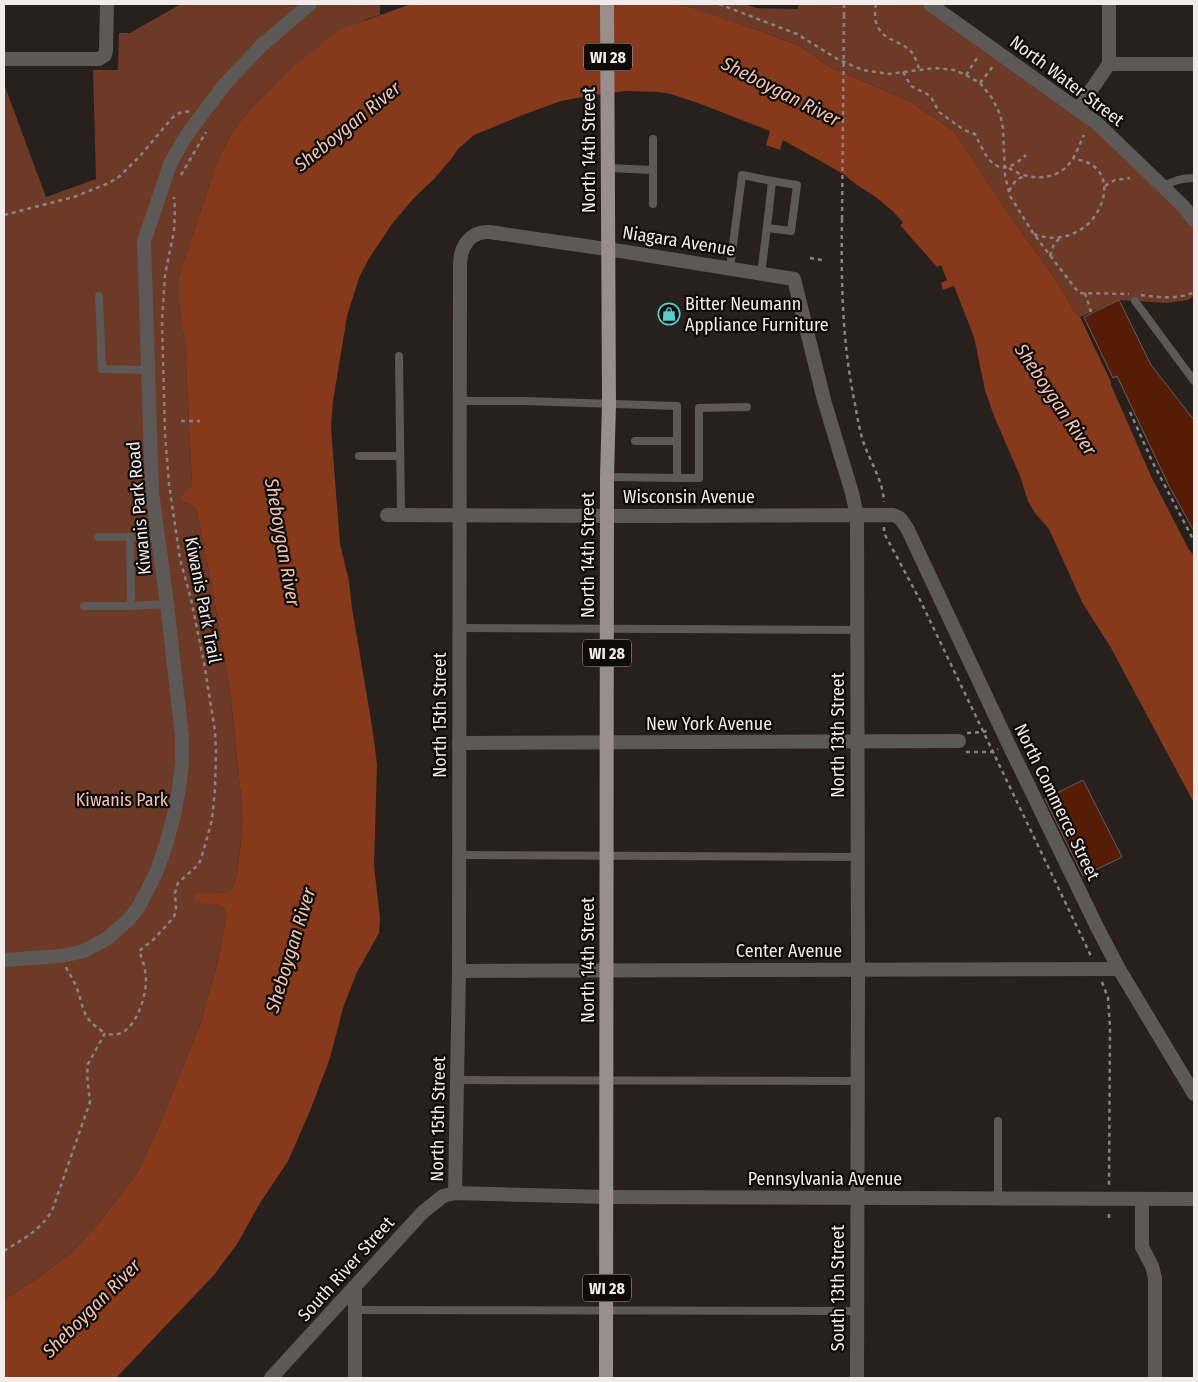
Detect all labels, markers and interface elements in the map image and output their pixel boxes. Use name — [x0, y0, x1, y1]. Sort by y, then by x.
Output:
street label: North Water Street — [1006, 31, 1129, 131]
road number: WI 28 — [584, 44, 632, 70]
water label: Sheboygan River — [717, 51, 845, 132]
water label: Sheboygan River — [289, 76, 406, 177]
street label: North 14th Street — [578, 87, 600, 213]
street label: Niagara Avenue — [621, 221, 737, 261]
place label: Bitter Neumann Appliance Furniture — [685, 293, 829, 336]
shop icon: Bitter Neumann Appliance Furniture — [657, 302, 681, 326]
water label: Sheboygan River — [1009, 338, 1102, 461]
street label: Kiwanis Park Road — [122, 440, 156, 576]
water label: Sheboygan River — [260, 475, 305, 609]
street label: Wisconsin Avenue — [623, 486, 755, 508]
street label: North 14th Street — [577, 492, 599, 618]
street label: Kiwanis Park Trail — [180, 535, 226, 665]
road number: WI 28 — [583, 640, 631, 666]
street label: North 15th Street — [429, 652, 451, 778]
street label: North 13th Street — [827, 672, 849, 798]
street label: New York Avenue — [646, 713, 772, 735]
street label: North Commerce Street — [1009, 720, 1105, 884]
park label: Kiwanis Park — [76, 789, 169, 811]
water label: Sheboygan River — [260, 883, 321, 1016]
street label: North 14th Street — [577, 897, 599, 1023]
street label: Center Avenue — [736, 940, 842, 962]
street label: North 15th Street — [426, 1056, 450, 1182]
street label: Pennsylvania Avenue — [748, 1168, 902, 1190]
street label: South River Street — [293, 1212, 399, 1326]
street label: South 13th Street — [827, 1225, 849, 1351]
water label: Sheboygan River — [37, 1253, 146, 1363]
road number: WI 28 — [583, 1275, 631, 1302]

